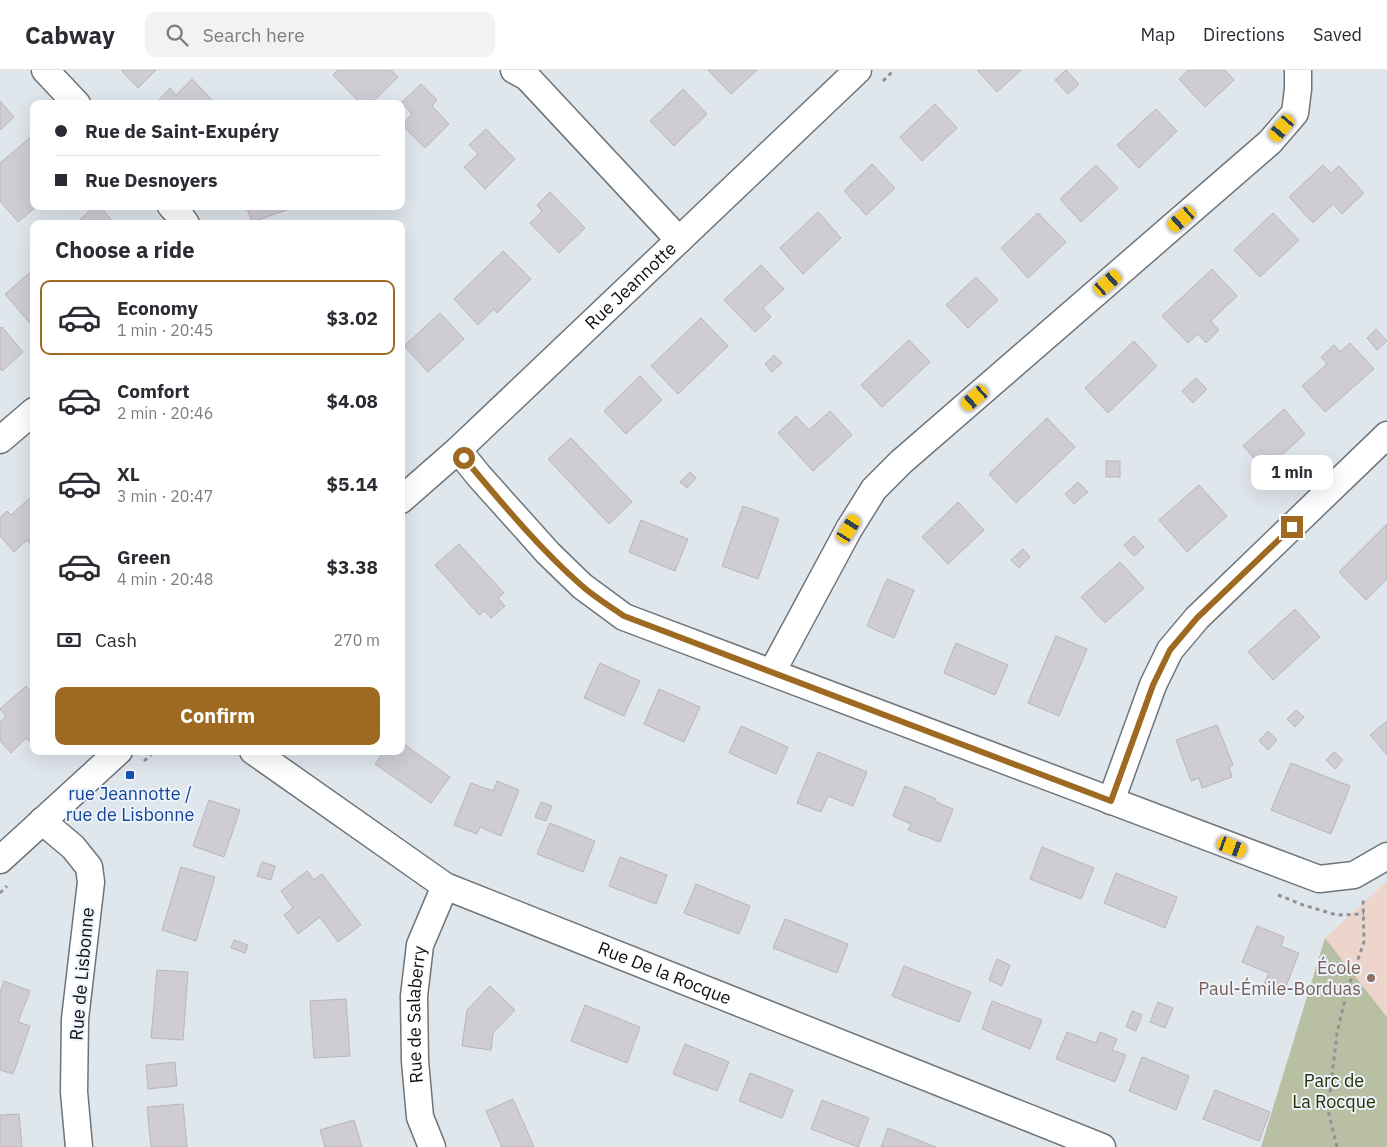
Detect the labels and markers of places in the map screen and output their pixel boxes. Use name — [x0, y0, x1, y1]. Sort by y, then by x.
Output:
marker: rue Jeannotte / rue de Lisbonne — [124, 769, 136, 781]
place label: rue Jeannotte / rue de Lisbonne — [66, 782, 194, 826]
place label: École Paul-Émile-Borduas — [1198, 956, 1361, 1000]
marker: École Paul-Émile-Borduas — [1365, 972, 1377, 984]

